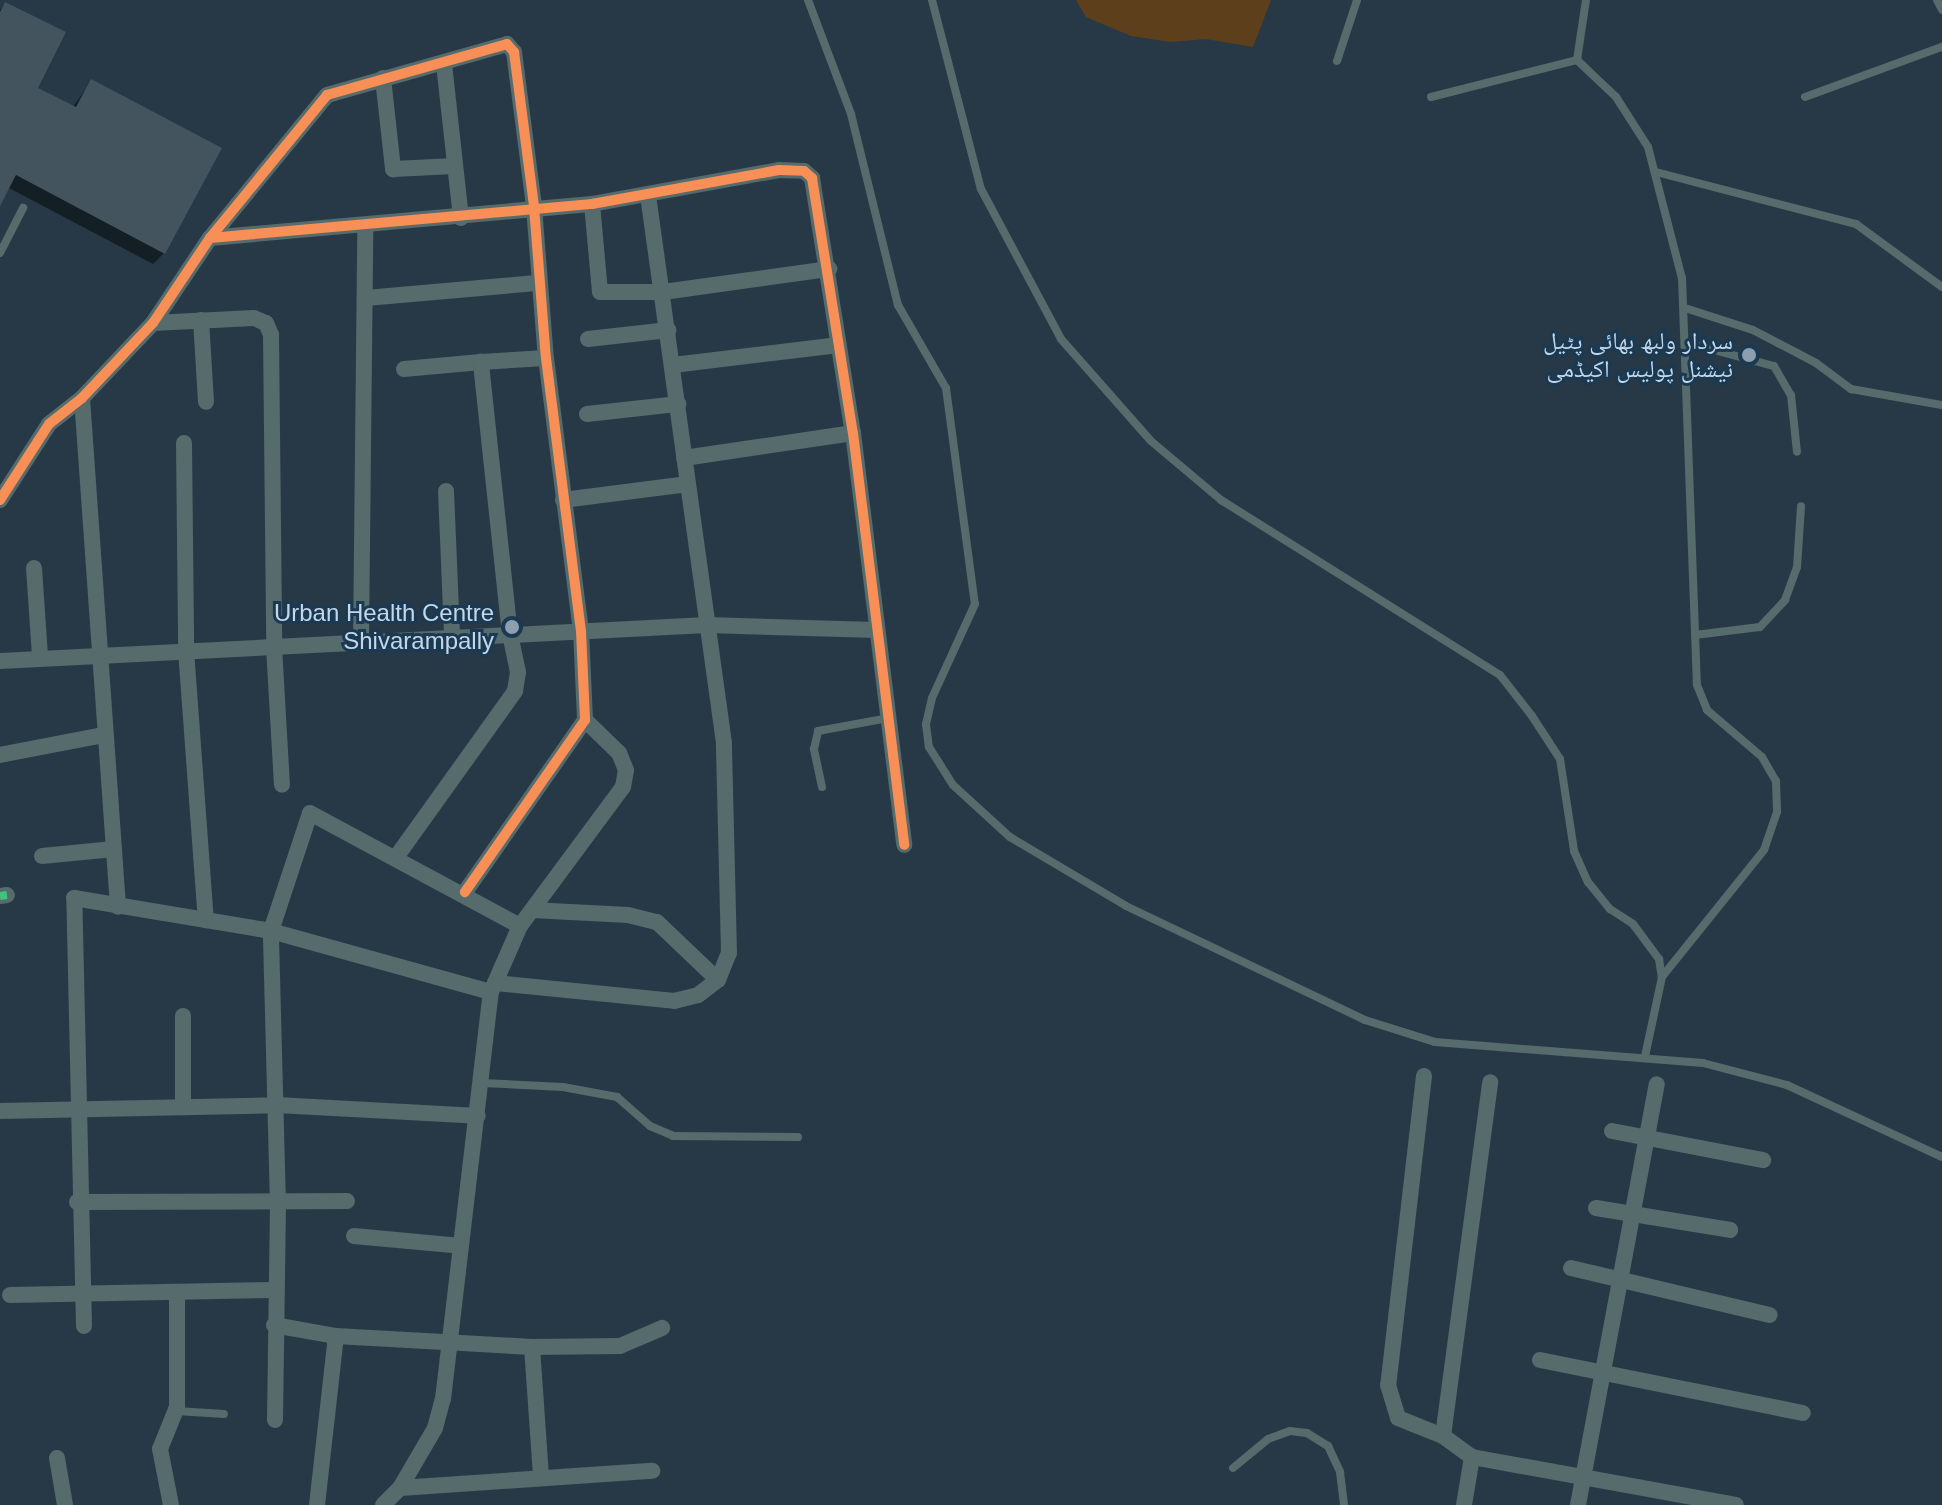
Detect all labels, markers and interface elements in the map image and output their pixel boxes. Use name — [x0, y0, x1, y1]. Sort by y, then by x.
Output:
place label: سردار ولبھ بھائی پٹیل نیشنل پولیس اکیڈمی — [1543, 327, 1733, 383]
marker: سردار ولبھ بھائی پٹیل نیشنل پولیس اکیڈمی — [1740, 346, 1758, 364]
place label: Urban Health Centre Shivarampally — [274, 599, 494, 655]
marker: Urban Health Centre Shivarampally — [501, 616, 523, 638]

